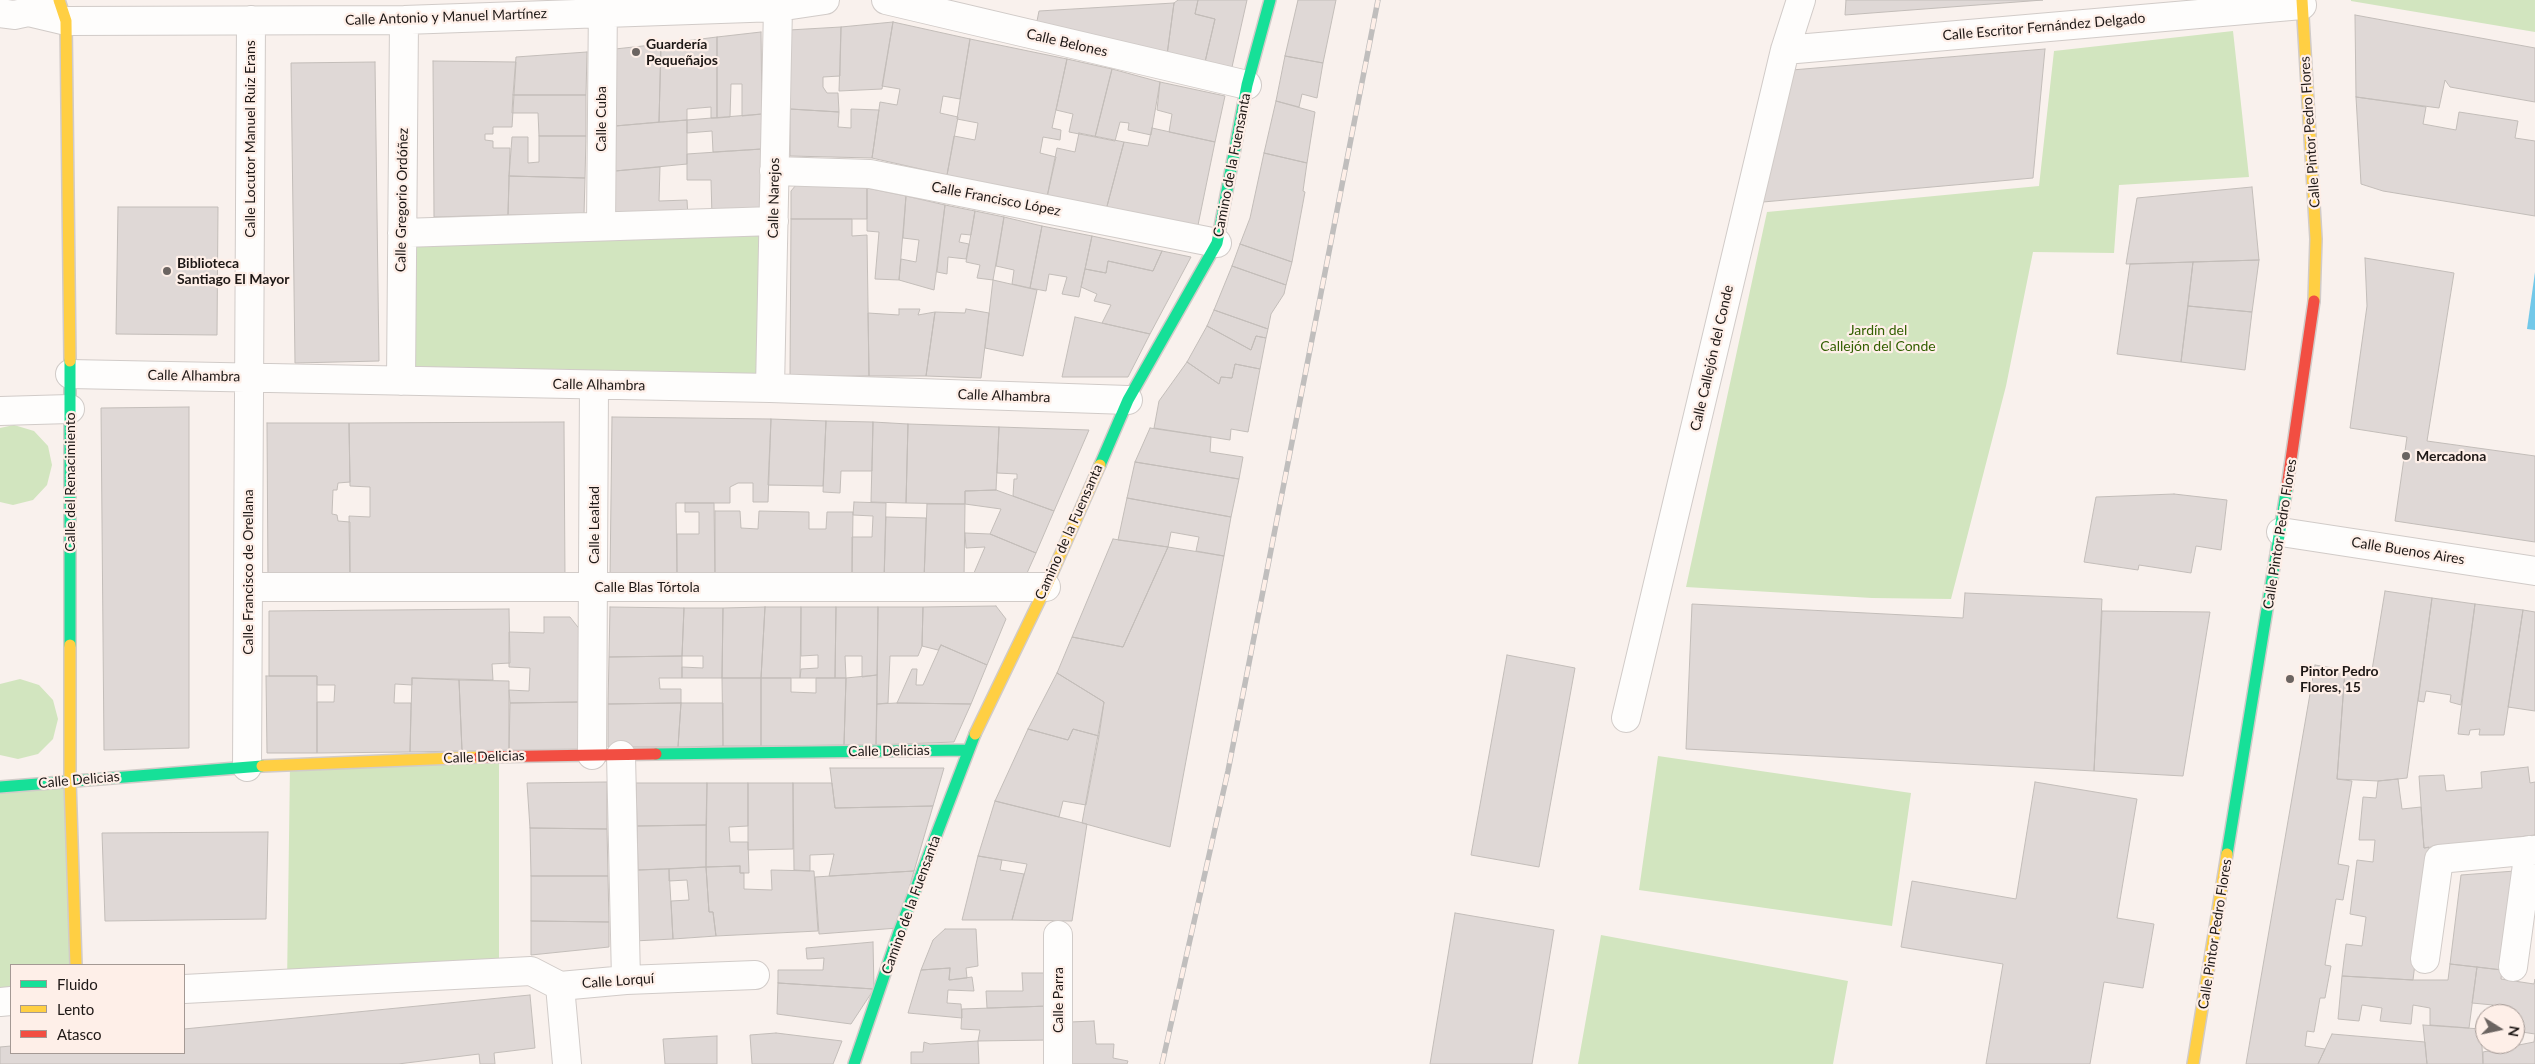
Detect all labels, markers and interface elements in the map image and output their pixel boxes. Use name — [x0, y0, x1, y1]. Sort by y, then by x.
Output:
street label: Calle Antonio y Manuel Martínez — [345, 5, 547, 29]
street label: Calle Escritor Fernández Delgado — [1942, 10, 2146, 44]
street label: Calle Belones — [1025, 26, 1109, 60]
place label: Guardería Pequeñajos — [646, 36, 718, 68]
street label: Calle Locutor Manuel Ruiz Erans — [242, 40, 258, 238]
marker: Guardería Pequeñajos — [630, 46, 642, 58]
street label: Calle Pintor Pedro Flores — [2296, 56, 2324, 208]
street label: Calle Cuba — [593, 86, 609, 152]
street label: Camino de la Fuensanta — [1210, 92, 1254, 238]
street label: Calle Gregorio Ordóñez — [392, 128, 412, 272]
street label: Calle Narejos — [765, 157, 783, 239]
street label: Calle Francisco López — [930, 178, 1062, 220]
place label: Biblioteca Santiago El Mayor — [177, 255, 290, 288]
marker: Biblioteca Santiago El Mayor — [161, 265, 173, 277]
street label: Calle Callejón del Conde — [1687, 283, 1737, 433]
park label: Jardín del Callejón del Conde — [1820, 322, 1936, 354]
street label: Calle Alhambra — [148, 367, 240, 385]
street label: Calle Alhambra — [553, 376, 645, 394]
street label: Calle Alhambra — [957, 386, 1051, 406]
street label: Calle del Renacimiento — [62, 412, 78, 552]
place label: Mercadona — [2416, 448, 2486, 464]
marker: Mercadona — [2400, 450, 2412, 462]
street label: Calle Pintor Pedro Flores — [2260, 458, 2300, 610]
street label: Camino de la Fuensanta — [1032, 462, 1106, 602]
street label: Calle Lealtad — [586, 486, 602, 564]
street label: Calle Francisco de Orellana — [240, 489, 256, 655]
street label: Calle Buenos Aires — [2350, 534, 2466, 568]
street label: Calle Blas Tórtola — [594, 579, 700, 595]
place label: Pintor Pedro Flores, 15 — [2300, 663, 2379, 696]
marker: Pintor Pedro Flores, 15 — [2284, 673, 2296, 685]
street label: Calle Delicias — [848, 742, 930, 760]
street label: Calle Delicias — [443, 747, 525, 767]
street label: Calle Delicias — [38, 768, 120, 792]
street label: Camino de la Fuensanta — [878, 833, 944, 977]
street label: Calle Pintor Pedro Flores — [2195, 858, 2235, 1010]
legend — [10, 964, 185, 1054]
street label: Calle Parra — [1050, 967, 1066, 1033]
street label: Calle Lorquí — [581, 970, 655, 992]
text: Fluido — [57, 975, 98, 993]
text: Lento — [57, 1000, 94, 1018]
north arrow — [2475, 1004, 2525, 1054]
text: Atasco — [57, 1025, 102, 1043]
text: N — [2505, 1025, 2524, 1038]

